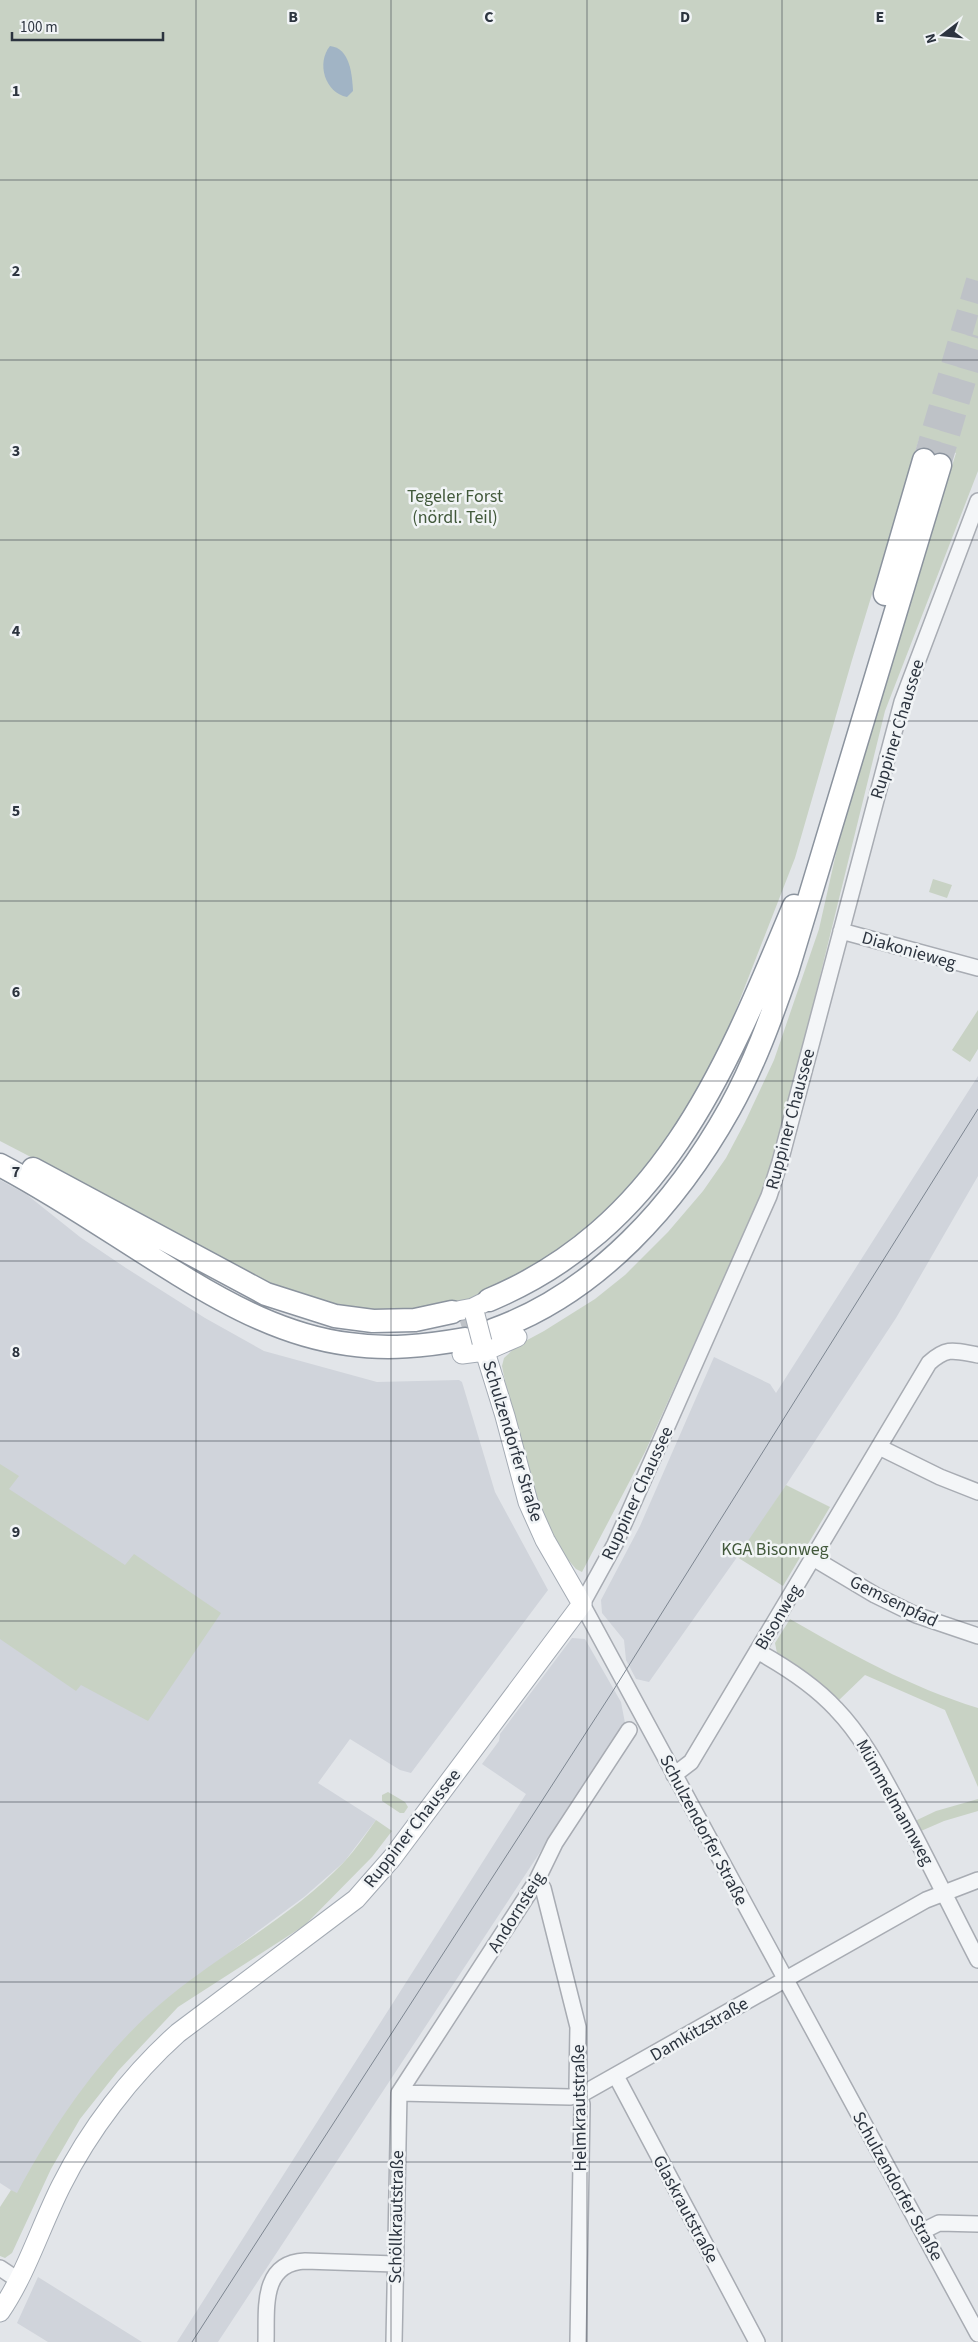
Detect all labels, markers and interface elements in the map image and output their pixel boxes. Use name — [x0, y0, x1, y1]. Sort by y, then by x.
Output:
text: B — [288, 6, 298, 28]
text: C — [484, 6, 494, 28]
text: D — [680, 6, 690, 28]
text: E — [876, 6, 884, 28]
scale bar — [12, 10, 164, 42]
north arrow — [918, 10, 968, 60]
text: 100 m — [20, 17, 58, 38]
text: N — [921, 31, 942, 46]
text: 1 — [12, 80, 20, 102]
text: 2 — [12, 260, 20, 282]
text: 3 — [12, 440, 20, 462]
park label: Tegeler Forst (nördl. Teil) — [407, 484, 503, 530]
text: 4 — [12, 620, 21, 642]
street label: Ruppiner Chaussee — [864, 656, 931, 802]
text: 5 — [12, 800, 20, 822]
street label: Diakonieweg — [859, 925, 959, 976]
text: 6 — [12, 981, 20, 1003]
street label: Ruppiner Chaussee — [760, 1046, 821, 1192]
text: 7 — [12, 1161, 20, 1183]
text: 8 — [12, 1341, 20, 1363]
street label: Schulzendorfer Straße — [476, 1357, 549, 1525]
street label: Ruppiner Chaussee — [595, 1422, 679, 1564]
text: 9 — [12, 1521, 20, 1543]
park label: KGA Bisonweg — [721, 1537, 829, 1562]
street label: Gemsenpfad — [846, 1569, 942, 1634]
street label: Bisonweg — [749, 1580, 808, 1655]
street label: Mümmelmannweg — [850, 1735, 940, 1870]
street label: Schulzendorfer Straße — [653, 1750, 754, 1910]
street label: Ruppiner Chaussee — [358, 1763, 467, 1893]
street label: Andornsteig — [482, 1867, 551, 1957]
street label: Damkitzstraße — [646, 1991, 753, 2068]
street label: Helmkrautstraße — [566, 2044, 593, 2172]
street label: Schulzendorfer Straße — [846, 2107, 949, 2266]
street label: Schöllkrautstraße — [383, 2150, 410, 2284]
street label: Glaskrautstraße — [647, 2151, 725, 2268]

